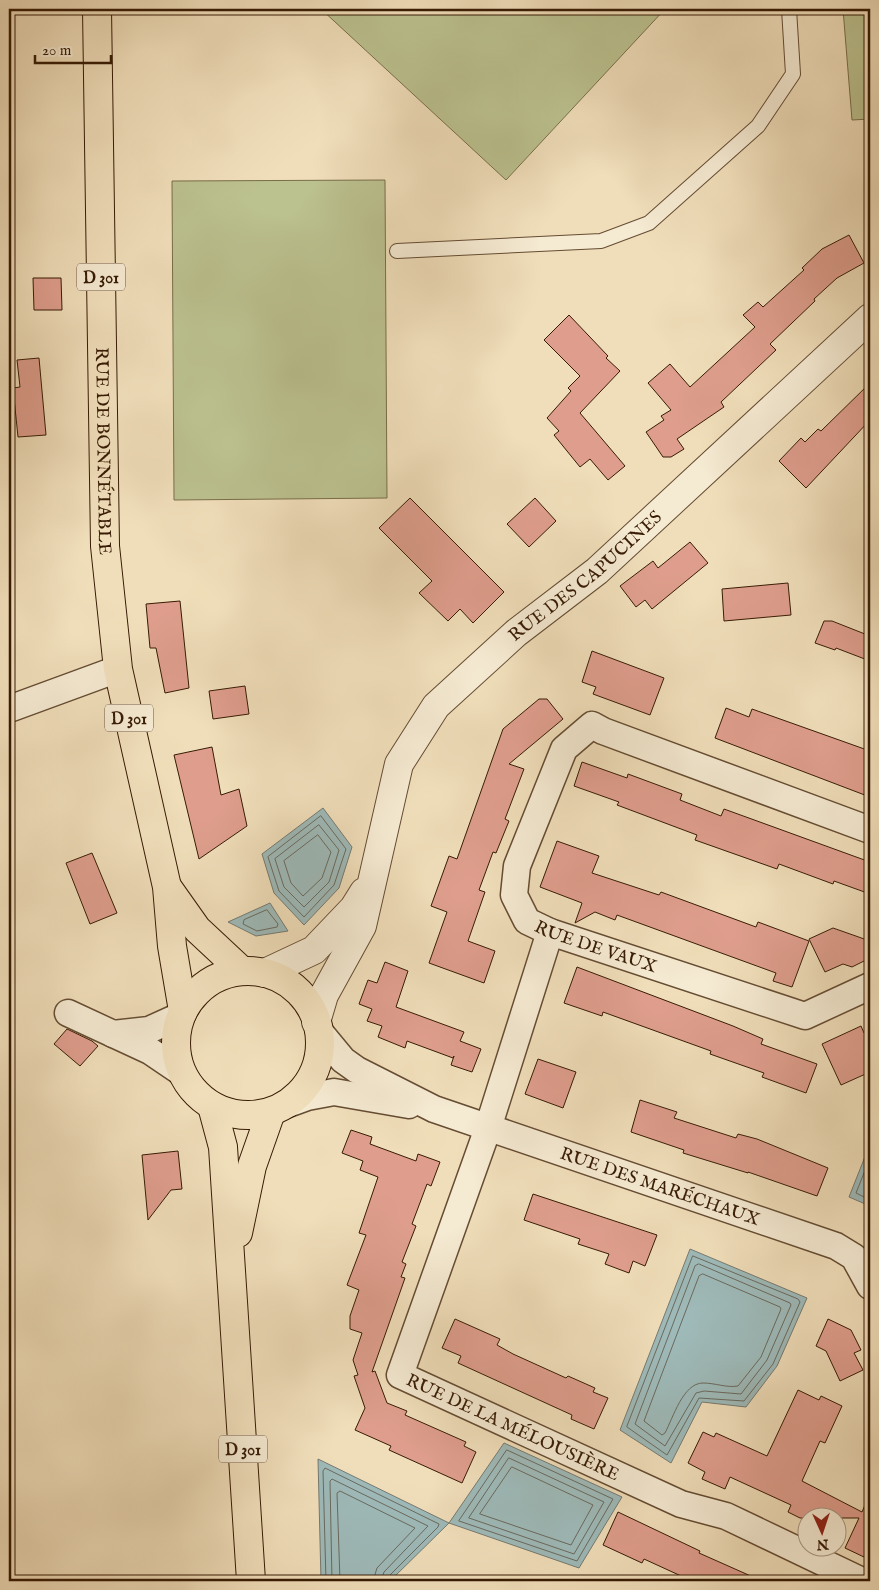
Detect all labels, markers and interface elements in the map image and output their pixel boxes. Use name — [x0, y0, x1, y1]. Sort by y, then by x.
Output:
scale bar — [35, 32, 111, 64]
text: 20 m — [42, 41, 72, 60]
road number: D 301 — [77, 264, 125, 290]
street label: RUE DE BONNÉTABLE — [89, 347, 116, 556]
street label: RUE DES CAPUCINES — [504, 506, 668, 647]
road number: D 301 — [105, 704, 153, 731]
street label: RUE DE VAUX — [530, 916, 660, 979]
street label: RUE DES MARÉCHAUX — [557, 1143, 763, 1232]
street label: RUE DE LA MÉLOUSIÈRE — [402, 1369, 622, 1487]
road number: D 301 — [219, 1436, 267, 1462]
north arrow — [796, 1508, 846, 1558]
text: N — [816, 1535, 830, 1553]

